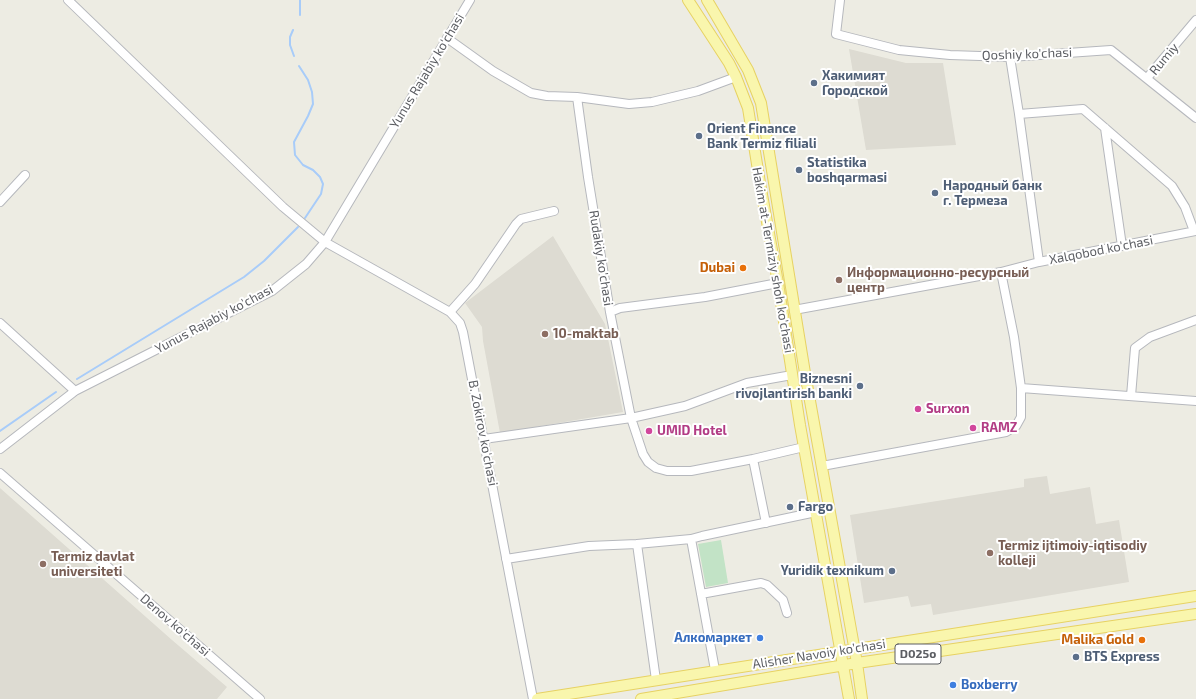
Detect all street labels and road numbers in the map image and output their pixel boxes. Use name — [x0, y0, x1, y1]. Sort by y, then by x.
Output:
street label: Yunus Rajabiy ko'chasi — [386, 11, 468, 131]
street label: Rumiy — [1146, 40, 1182, 78]
street label: Qoshiy ko'chasi — [982, 45, 1072, 63]
street label: Hakim at-Termiziy shoh ko'chasi — [749, 166, 797, 354]
street label: Rudakiy ko'chasi — [586, 209, 616, 307]
street label: Xalqobod ko'chasi — [1048, 232, 1154, 268]
street label: Yunus Rajabiy ko'chasi — [152, 281, 276, 357]
street label: B. Zokirov ko'chasi — [465, 379, 501, 487]
street label: Denov ko'chasi — [137, 591, 213, 659]
street label: Alisher Navoiy ko’chasi — [751, 636, 887, 672]
road number: D025o — [895, 644, 941, 664]

